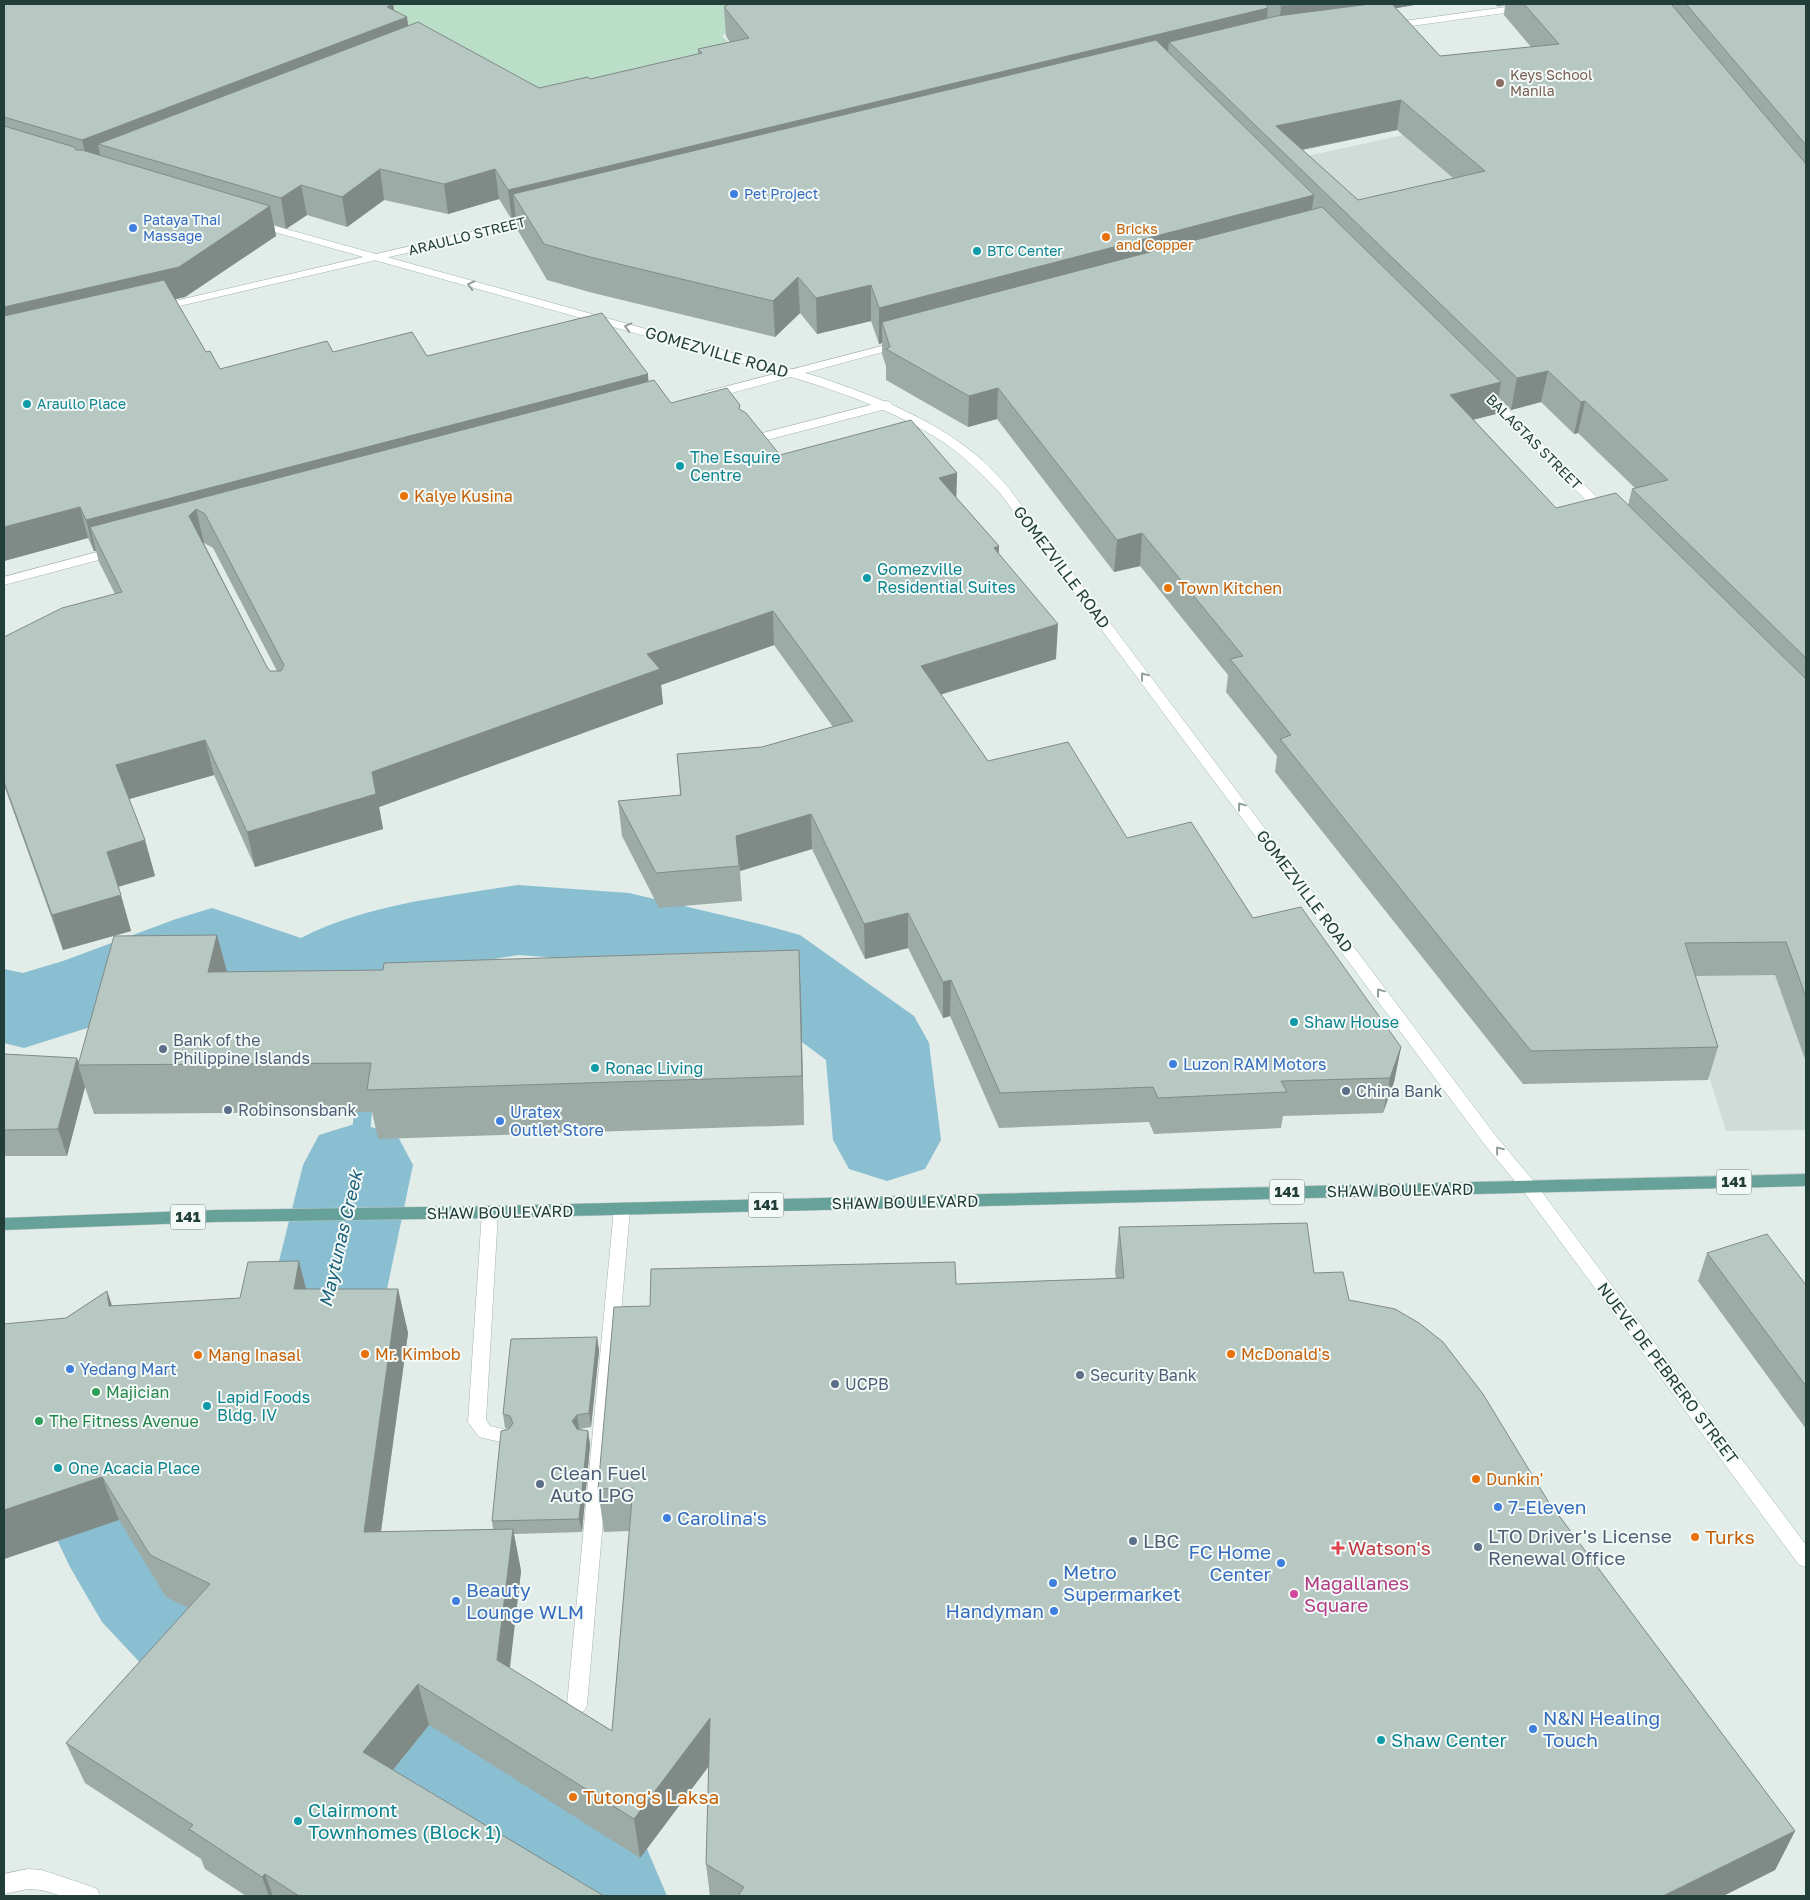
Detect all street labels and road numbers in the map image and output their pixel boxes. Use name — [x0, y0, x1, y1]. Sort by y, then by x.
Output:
street label: ARAULLO STREET — [406, 213, 528, 258]
street label: GOMEZVILLE ROAD — [643, 322, 791, 382]
street label: BALAGTAS STREET — [1483, 390, 1586, 493]
street label: GOMEZVILLE ROAD — [1009, 502, 1115, 632]
street label: GOMEZVILLE ROAD — [1252, 826, 1358, 956]
road number: 141 — [1716, 1170, 1752, 1194]
street label: SHAW BOULEVARD — [1326, 1179, 1474, 1201]
road number: 141 — [1270, 1180, 1304, 1204]
street label: SHAW BOULEVARD — [831, 1191, 979, 1213]
road number: 141 — [748, 1192, 784, 1218]
street label: SHAW BOULEVARD — [426, 1201, 574, 1223]
road number: 141 — [170, 1204, 206, 1230]
street label: NUEVE DE PEBRERO STREET — [1593, 1278, 1743, 1468]

